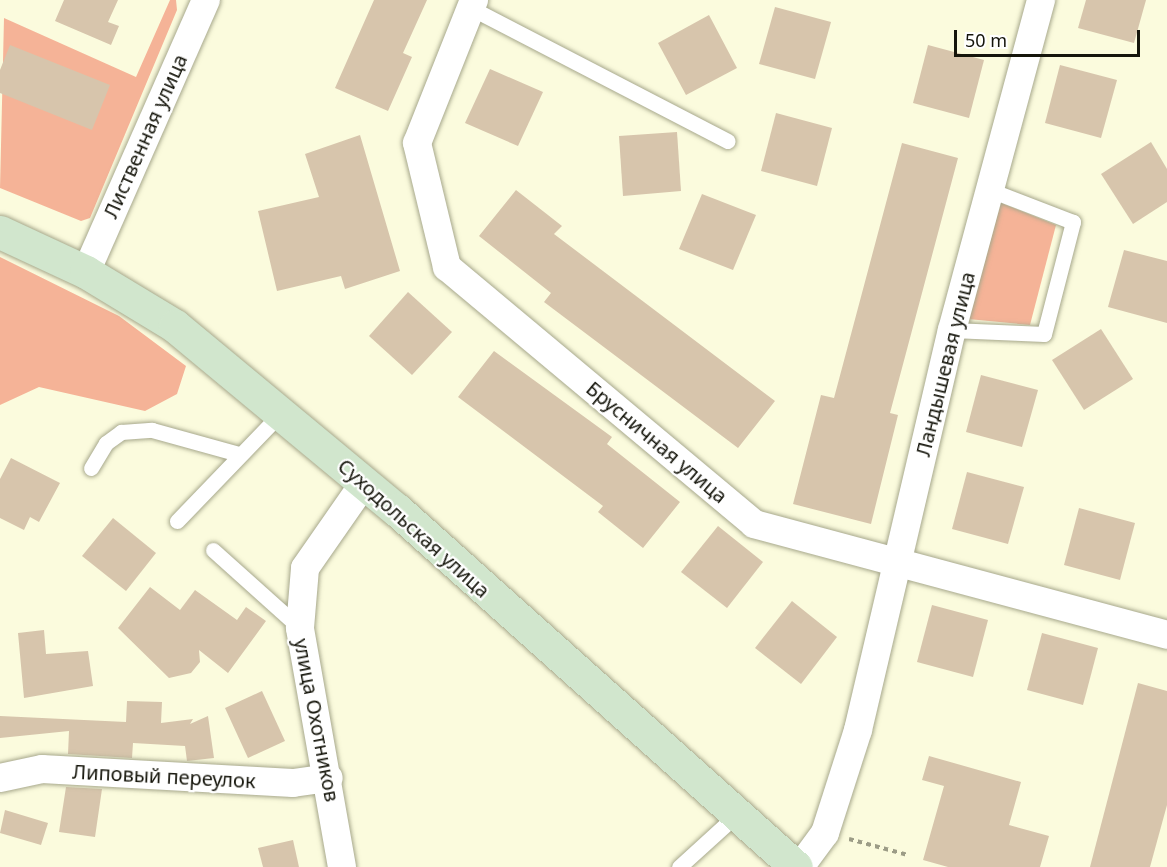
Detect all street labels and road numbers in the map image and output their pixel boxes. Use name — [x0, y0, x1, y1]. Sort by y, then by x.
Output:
street label: Лиственная улица — [98, 50, 192, 222]
street label: Ландышевая улица — [910, 269, 980, 459]
street label: Брусничная улица — [582, 376, 732, 508]
street label: Суходольская улица — [333, 454, 495, 602]
street label: улица Охотников — [289, 636, 345, 804]
street label: Липовый переулок — [72, 759, 256, 793]

